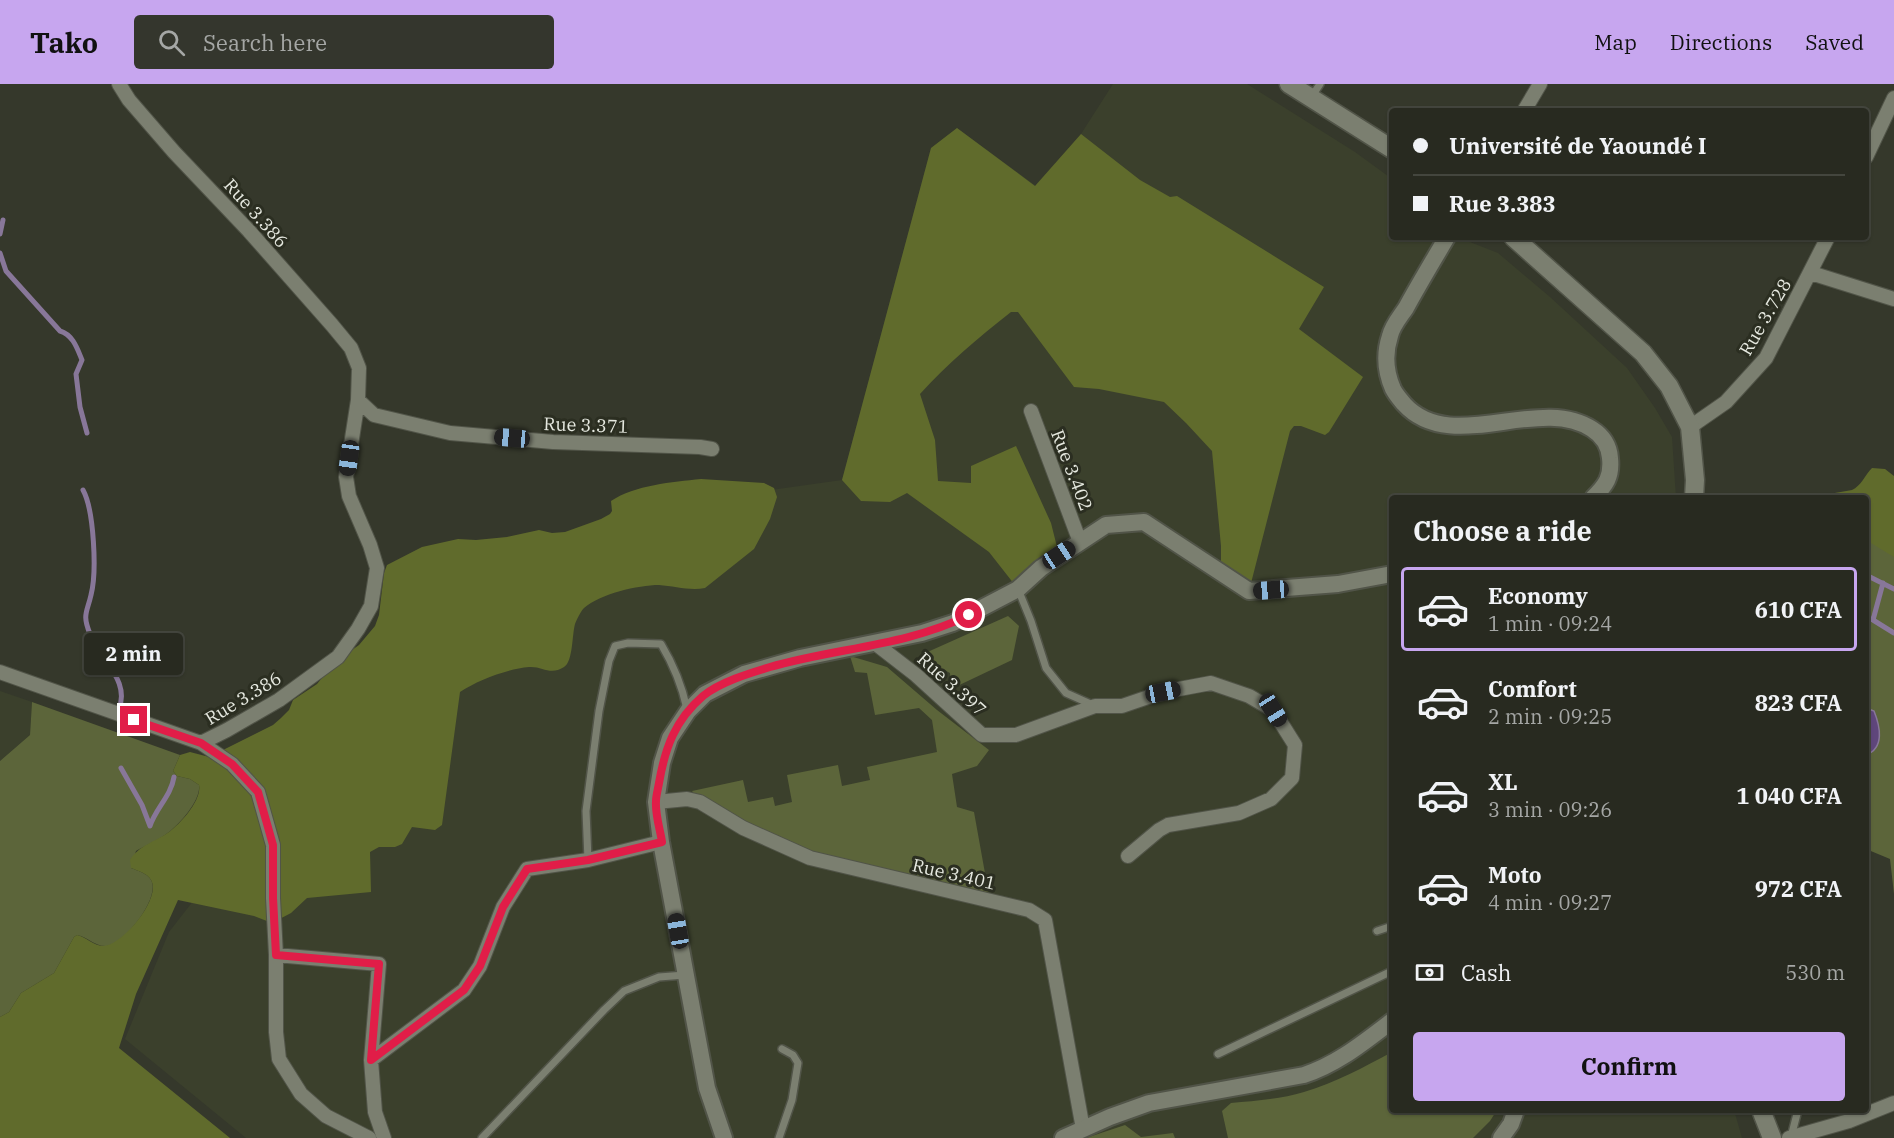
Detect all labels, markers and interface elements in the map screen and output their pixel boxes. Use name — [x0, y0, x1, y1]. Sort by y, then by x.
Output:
search box — [134, 15, 554, 69]
text: Tako — [30, 24, 98, 61]
icon: search — [155, 26, 188, 59]
text: Search here — [203, 28, 327, 57]
text: Map — [1594, 28, 1637, 56]
text: Directions — [1670, 28, 1772, 56]
text: Saved — [1805, 28, 1864, 56]
text: Université de Yaoundé I — [1449, 131, 1706, 160]
street label: Rue 3.386 — [219, 174, 293, 252]
text: Rue 3.383 — [1449, 189, 1556, 218]
street label: Rue 3.728 — [1734, 274, 1796, 360]
street label: Rue 3.371 — [543, 412, 629, 438]
street label: Rue 3.402 — [1046, 426, 1098, 514]
car — [493, 427, 531, 449]
car — [338, 439, 360, 477]
text: Choose a ride — [1413, 513, 1592, 548]
car — [1039, 538, 1079, 572]
car — [1252, 580, 1290, 600]
text: Economy — [1488, 581, 1588, 610]
icon: car — [1416, 582, 1470, 636]
text: 610 CFA — [1755, 595, 1842, 624]
route start — [955, 601, 982, 628]
text: 1 min · 09:24 — [1488, 610, 1612, 637]
callout: 2 min — [84, 633, 184, 675]
text: 2 min — [106, 640, 162, 667]
street label: Rue 3.397 — [913, 647, 991, 721]
street label: Rue 3.386 — [201, 666, 285, 730]
text: Comfort — [1488, 674, 1577, 703]
icon: car — [1416, 675, 1470, 729]
car — [1144, 680, 1182, 704]
text: 823 CFA — [1755, 688, 1842, 717]
car — [1256, 690, 1290, 730]
text: 2 min · 09:25 — [1488, 703, 1612, 730]
route end — [120, 706, 147, 733]
text: XL — [1488, 767, 1518, 796]
icon: car — [1416, 768, 1470, 822]
text: 1 040 CFA — [1736, 781, 1842, 810]
text: 3 min · 09:26 — [1488, 796, 1612, 823]
street label: Rue 3.401 — [910, 853, 998, 895]
text: Moto — [1488, 860, 1542, 889]
icon: car — [1416, 861, 1470, 915]
text: 972 CFA — [1755, 874, 1842, 903]
text: 4 min · 09:27 — [1488, 889, 1612, 916]
car — [666, 912, 690, 950]
icon: cash — [1413, 956, 1446, 989]
text: Cash — [1461, 958, 1512, 987]
text: 530 m — [1785, 959, 1845, 986]
button: Confirm — [1413, 1032, 1845, 1101]

